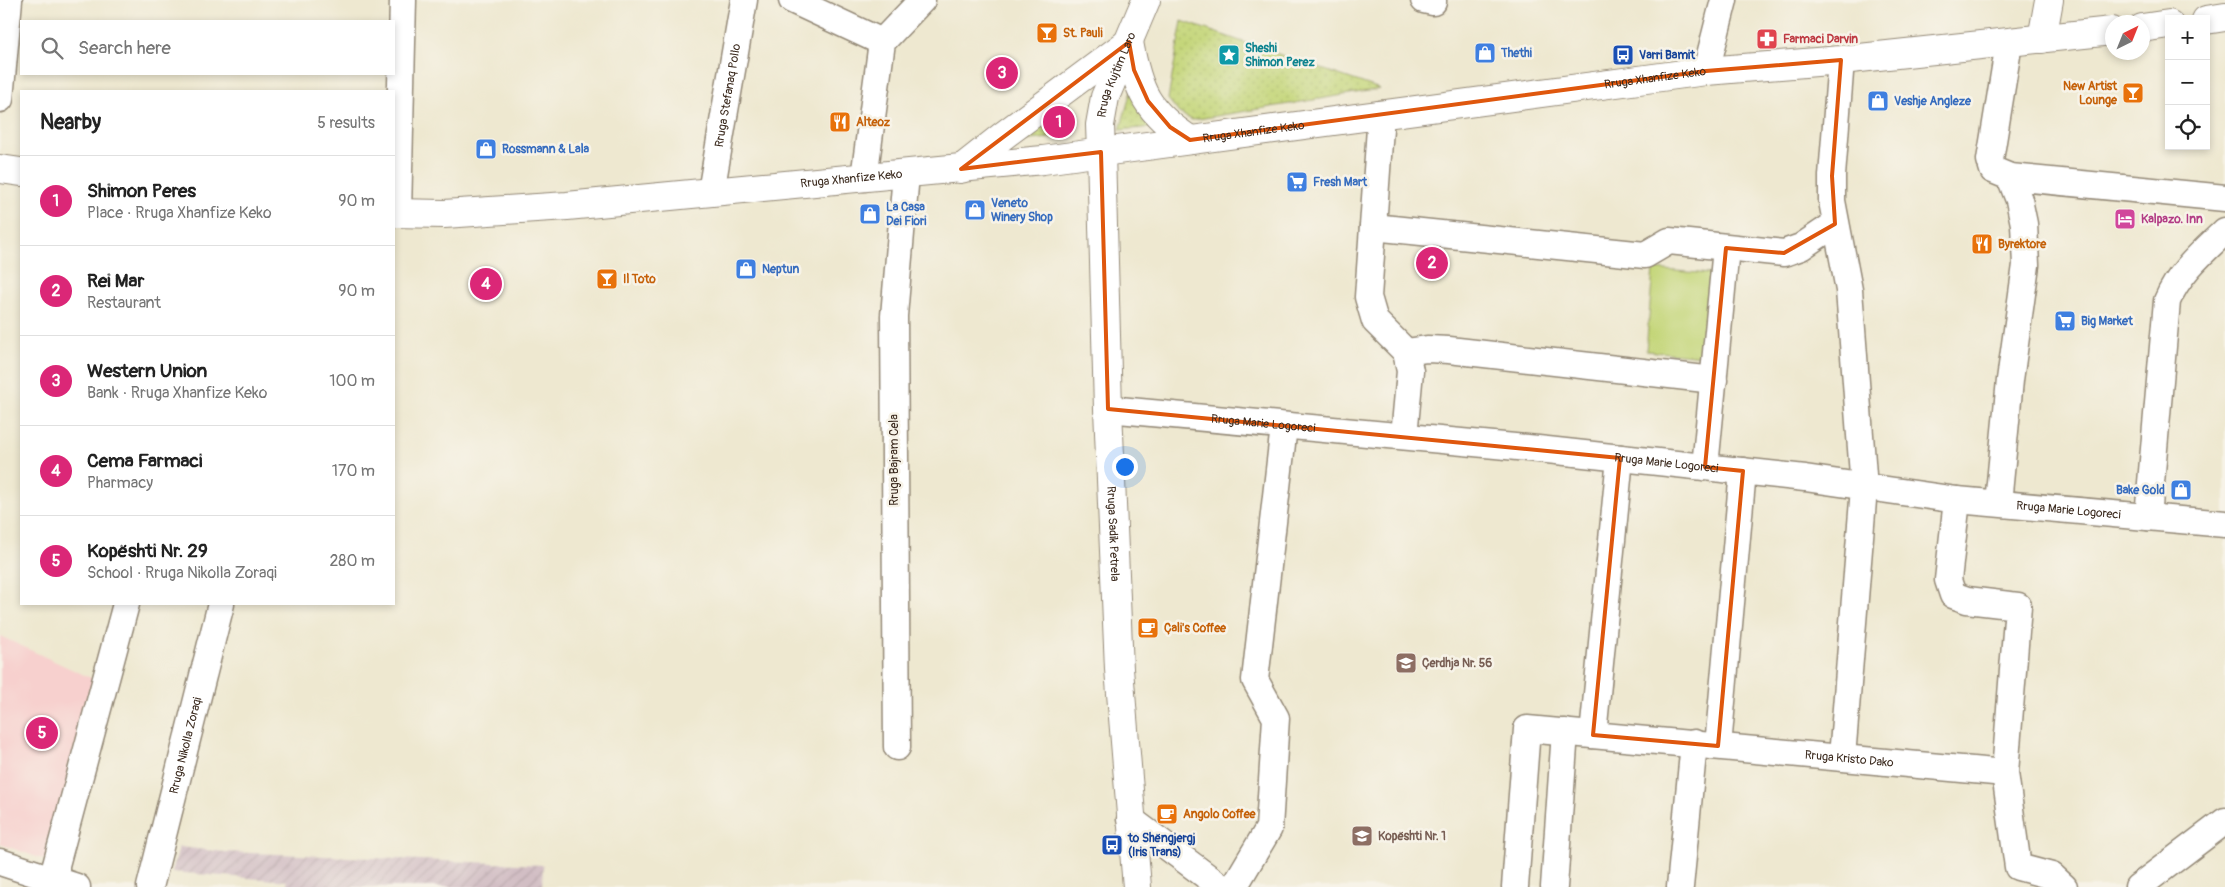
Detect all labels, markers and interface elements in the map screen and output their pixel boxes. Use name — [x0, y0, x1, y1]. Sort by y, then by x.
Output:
north arrow — [2105, 15, 2150, 60]
map controls — [2165, 15, 2210, 150]
button: + — [2165, 15, 2210, 60]
search box — [20, 20, 395, 75]
bar icon: St. Pauli — [1035, 21, 1059, 45]
place label: St. Pauli — [1063, 26, 1103, 41]
pharmacy icon: Farmaci Darvin — [1755, 27, 1779, 51]
street label: Rruga Kujtim Laro — [1094, 29, 1139, 119]
place label: Farmaci Darvin — [1783, 32, 1858, 47]
icon: search — [38, 34, 66, 62]
text: Search here — [78, 36, 171, 60]
place label: Sheshi Shimon Perez — [1245, 41, 1315, 70]
shop icon: Thethi — [1473, 41, 1497, 65]
street label: Rruga Stefanaq Pollo — [711, 42, 744, 148]
place icon: Sheshi Shimon Perez — [1217, 43, 1241, 67]
bus stop icon: Varri Bamit — [1611, 43, 1635, 67]
place label: Thethi — [1500, 46, 1532, 61]
place label: Varri Bamit — [1639, 48, 1696, 63]
pin: 3 — [986, 54, 1018, 92]
button: − — [2165, 60, 2210, 105]
street label: Rruga Xhanfize Keko — [1603, 64, 1707, 92]
place label: New Artist Lounge — [2063, 79, 2118, 108]
bar icon: New Artist Lounge — [2121, 81, 2145, 105]
shop icon: Veshje Angleze — [1866, 89, 1890, 113]
place label: Veshje Angleze — [1894, 94, 1972, 109]
pin: 1 — [1043, 103, 1075, 141]
button: locate — [2165, 105, 2210, 150]
text: Nearby — [40, 109, 101, 136]
restaurant icon: Alteoz — [828, 110, 852, 134]
text: 5 results — [317, 113, 375, 133]
place label: Alteoz — [856, 115, 891, 130]
street label: Rruga Xhanfize Keko — [1202, 117, 1306, 146]
shop icon: Rossmann & Lala — [474, 137, 498, 161]
place label: Rossmann & Lala — [502, 142, 590, 157]
street label: Rruga Xhanfize Keko — [800, 166, 904, 191]
supermarket icon: Fresh Mart — [1285, 170, 1309, 194]
place label: Fresh Mart — [1313, 175, 1368, 190]
text: Shimon Peres — [87, 179, 196, 203]
text: 1 — [53, 191, 59, 211]
text: 90 m — [338, 191, 375, 211]
place label: Veneto Winery Shop — [991, 196, 1053, 225]
shop icon: Veneto Winery Shop — [963, 198, 987, 222]
place label: La Casa Dei Fiori — [886, 200, 926, 229]
shop icon: La Casa Dei Fiori — [858, 202, 882, 226]
text: Place · Rruga Xhanfize Keko — [87, 203, 272, 223]
hotel icon: Kalpazo. Inn — [2113, 207, 2137, 231]
place label: Kalpazo. Inn — [2141, 212, 2203, 227]
restaurant icon: Byrektore — [1970, 232, 1994, 256]
place label: Byrektore — [1998, 237, 2047, 252]
pin: 2 — [1416, 244, 1448, 282]
shop icon: Neptun — [734, 257, 758, 281]
place label: Neptun — [762, 262, 800, 277]
pin: 4 — [470, 265, 502, 303]
bar icon: Il Toto — [595, 267, 619, 291]
text: Rei Mar — [87, 269, 144, 293]
place label: Il Toto — [623, 272, 656, 287]
text: 2 — [52, 281, 60, 301]
text: 90 m — [338, 281, 375, 301]
text: Restaurant — [87, 293, 161, 313]
supermarket icon: Big Market — [2053, 309, 2077, 333]
place label: Big Market — [2081, 314, 2134, 329]
text: Western Union — [87, 359, 207, 383]
text: 3 — [52, 371, 60, 391]
text: 100 m — [329, 371, 375, 391]
text: Bank · Rruga Xhanfize Keko — [87, 383, 267, 403]
street label: Rruga Marie Logoreci — [1211, 411, 1316, 436]
street label: Rruga Bajram Cela — [887, 414, 902, 506]
text: Cema Farmaci — [87, 449, 202, 473]
street label: Rruga Marie Logoreci — [1614, 450, 1719, 476]
your location — [1112, 454, 1138, 480]
text: 4 — [51, 461, 61, 481]
text: 170 m — [332, 461, 375, 481]
text: Pharmacy — [87, 473, 153, 493]
shop icon: Bake Gold — [2169, 478, 2193, 502]
place label: Bake Gold — [2116, 483, 2165, 498]
street label: Rruga Sadik Petrela — [1104, 486, 1123, 582]
street label: Rruga Marie Logoreci — [2016, 498, 2121, 522]
text: Kopështi Nr. 29 — [87, 539, 208, 563]
text: 5 — [52, 551, 60, 571]
text: 280 m — [329, 551, 375, 571]
text: School · Rruga Nikolla Zoraqi — [87, 563, 277, 583]
cafe icon: Çali's Coffee — [1136, 616, 1160, 640]
place label: Çali's Coffee — [1164, 621, 1227, 636]
school or university icon: Çerdhja Nr. 56 — [1394, 651, 1418, 675]
place label: Çerdhja Nr. 56 — [1422, 656, 1492, 671]
street label: Rruga Nikolla Zoraqi — [166, 696, 205, 795]
pin: 5 — [26, 714, 58, 752]
street label: Rruga Kristo Dako — [1804, 747, 1895, 770]
cafe icon: Angolo Coffee — [1155, 802, 1179, 826]
place label: Angolo Coffee — [1183, 807, 1257, 822]
school or university icon: Kopështi Nr. 1 — [1350, 824, 1374, 848]
place label: Kopështi Nr. 1 — [1378, 829, 1446, 844]
place label: to Shëngjergj (Iris Trans) — [1127, 831, 1196, 860]
bus stop icon: to Shëngjergj (Iris Trans) — [1100, 833, 1124, 857]

